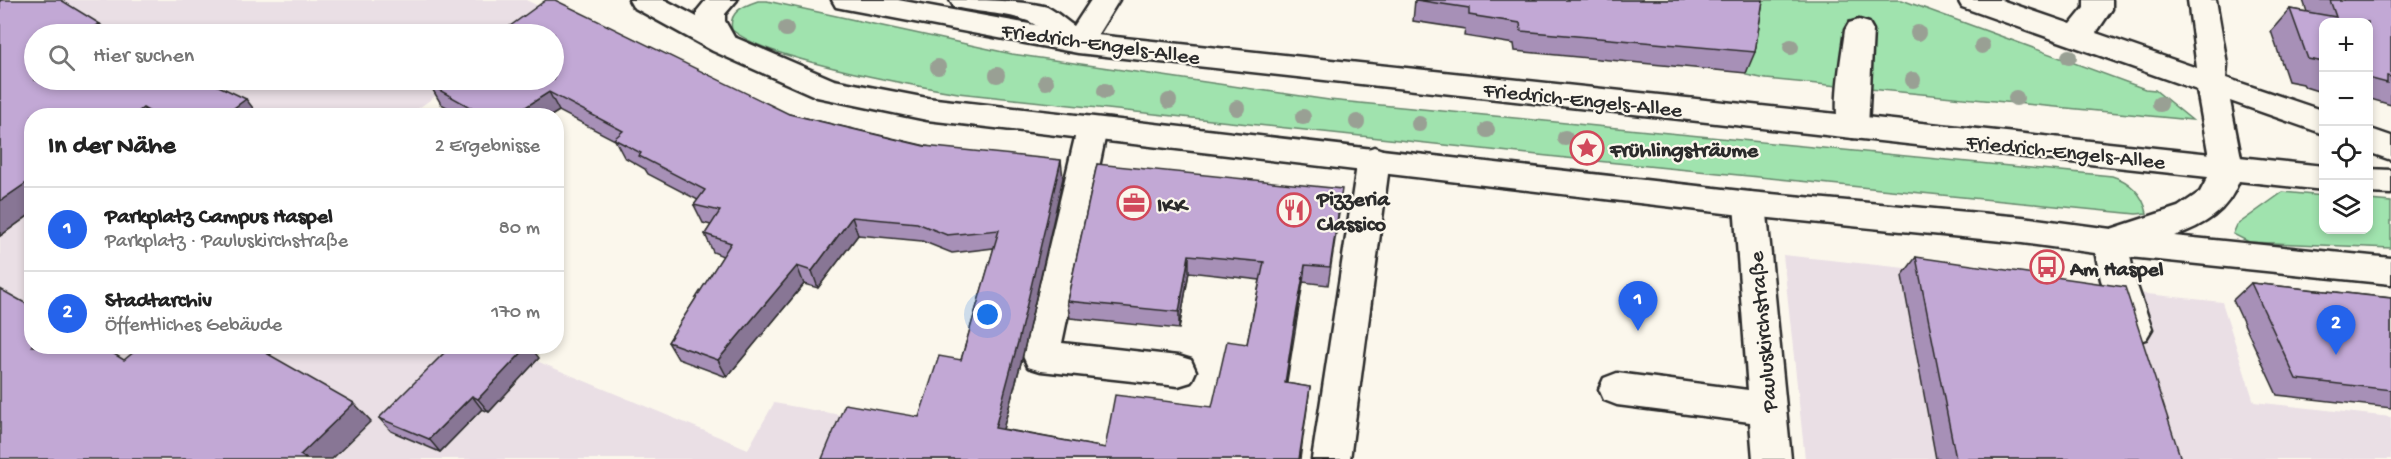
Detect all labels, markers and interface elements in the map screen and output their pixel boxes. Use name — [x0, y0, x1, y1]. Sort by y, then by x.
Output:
map controls — [2319, 18, 2373, 234]
button: + — [2319, 18, 2373, 72]
street label: Friedrich-Engels-Allee — [999, 19, 1202, 73]
search box — [24, 24, 564, 90]
icon: search — [45, 41, 78, 74]
text: Hier suchen — [93, 44, 194, 70]
button: − — [2319, 72, 2373, 126]
street label: Friedrich-Engels-Allee — [1481, 78, 1684, 125]
button: locate — [2319, 126, 2373, 180]
place icon: Frühlingsträume — [1569, 130, 1605, 166]
street label: Friedrich-Engels-Allee — [1964, 130, 2167, 177]
text: In der Nähe — [48, 132, 176, 163]
text: 2 Ergebnisse — [435, 136, 540, 159]
place label: Frühlingsträume — [1609, 139, 1759, 165]
button: layers — [2319, 180, 2373, 234]
office icon: IKK — [1116, 185, 1152, 221]
place label: Pizzeria Classico — [1316, 188, 1391, 239]
restaurant icon: Pizzeria Classico — [1276, 192, 1312, 228]
place label: IKK — [1157, 194, 1189, 220]
text: Parkplatz Campus Haspel — [105, 205, 333, 231]
text: 1 — [63, 218, 72, 241]
text: 80 m — [499, 218, 540, 241]
text: Parkplatz · Pauluskirchstraße — [105, 231, 348, 254]
street label: Pauluskirchstraße — [1745, 249, 1785, 414]
bus stop icon: Am Haspel — [2029, 249, 2065, 285]
place label: Am Haspel — [2069, 258, 2164, 284]
pin: 1 — [1618, 282, 1658, 331]
text: Stadtarchiv — [105, 289, 212, 315]
your location — [973, 300, 1002, 329]
text: 2 — [63, 302, 72, 325]
text: 170 m — [491, 302, 540, 325]
pin: 2 — [2316, 306, 2356, 355]
text: Öffentliches Gebäude — [105, 315, 282, 338]

